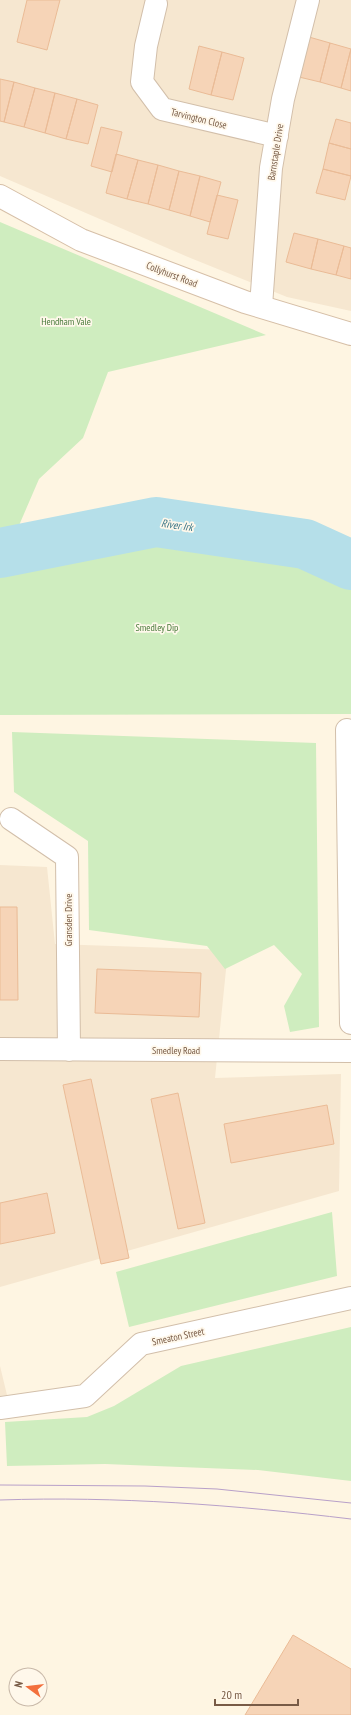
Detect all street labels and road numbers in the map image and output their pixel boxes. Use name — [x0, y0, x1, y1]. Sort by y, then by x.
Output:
street label: Tarvington Close — [169, 105, 228, 132]
street label: Barnstaple Drive — [265, 123, 286, 181]
street label: Collyhurst Road — [144, 259, 199, 290]
street label: Gransden Drive — [62, 894, 75, 946]
street label: Smedley Road — [152, 1044, 200, 1057]
street label: Smeaton Street — [151, 1325, 206, 1348]

